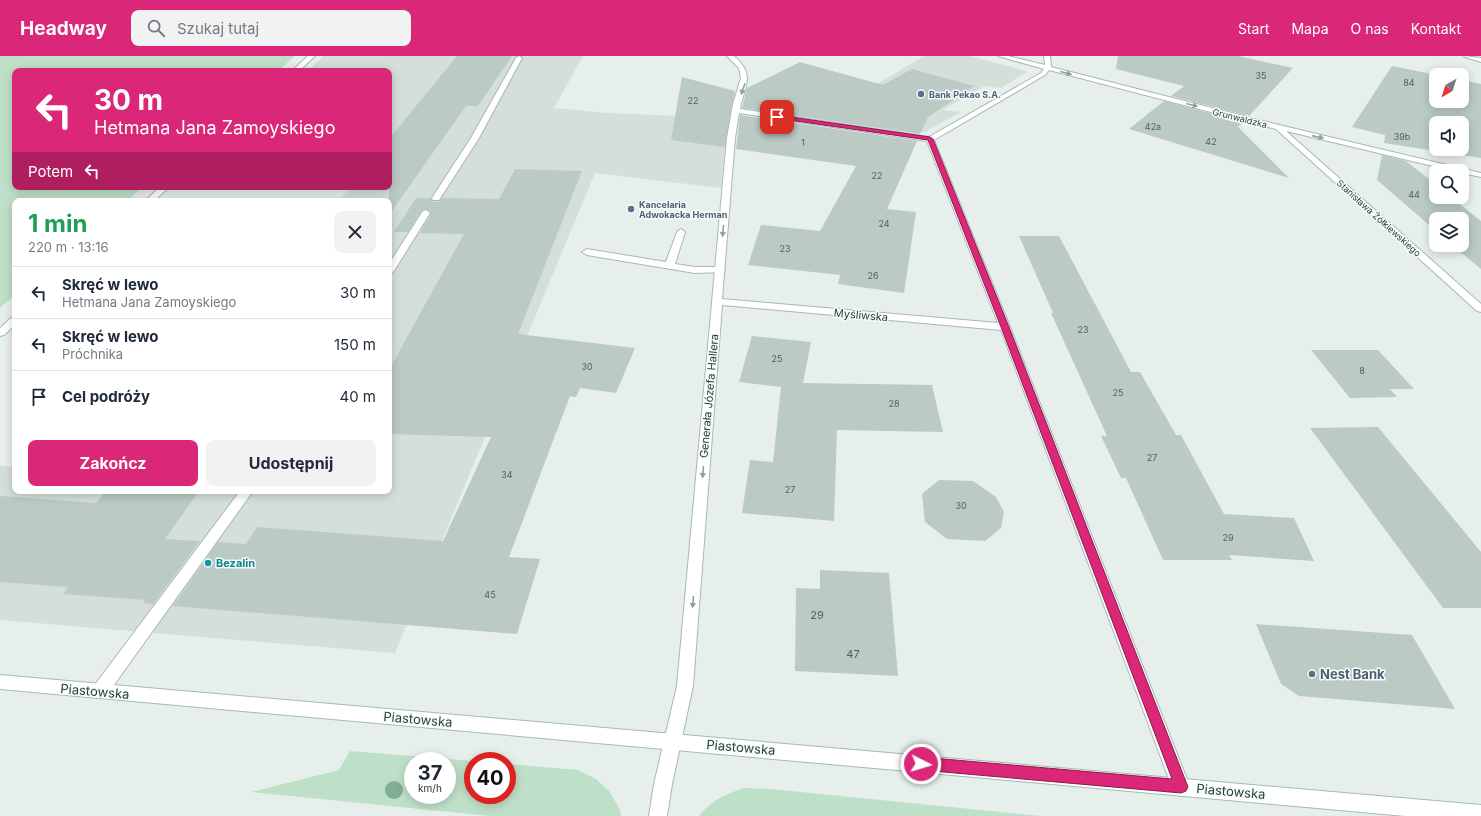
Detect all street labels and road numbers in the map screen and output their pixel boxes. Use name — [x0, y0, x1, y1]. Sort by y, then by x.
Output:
street label: Grunwaldzka — [1212, 106, 1268, 130]
street label: Stanisława Żółkiewskiego — [1335, 177, 1423, 259]
street label: Myśliwska — [833, 306, 889, 324]
street label: Generała Józefa Hallera — [697, 333, 721, 459]
street label: Piastowska — [60, 680, 130, 702]
street label: Piastowska — [383, 708, 453, 730]
street label: Piastowska — [706, 736, 776, 758]
street label: Piastowska — [1196, 780, 1266, 802]

